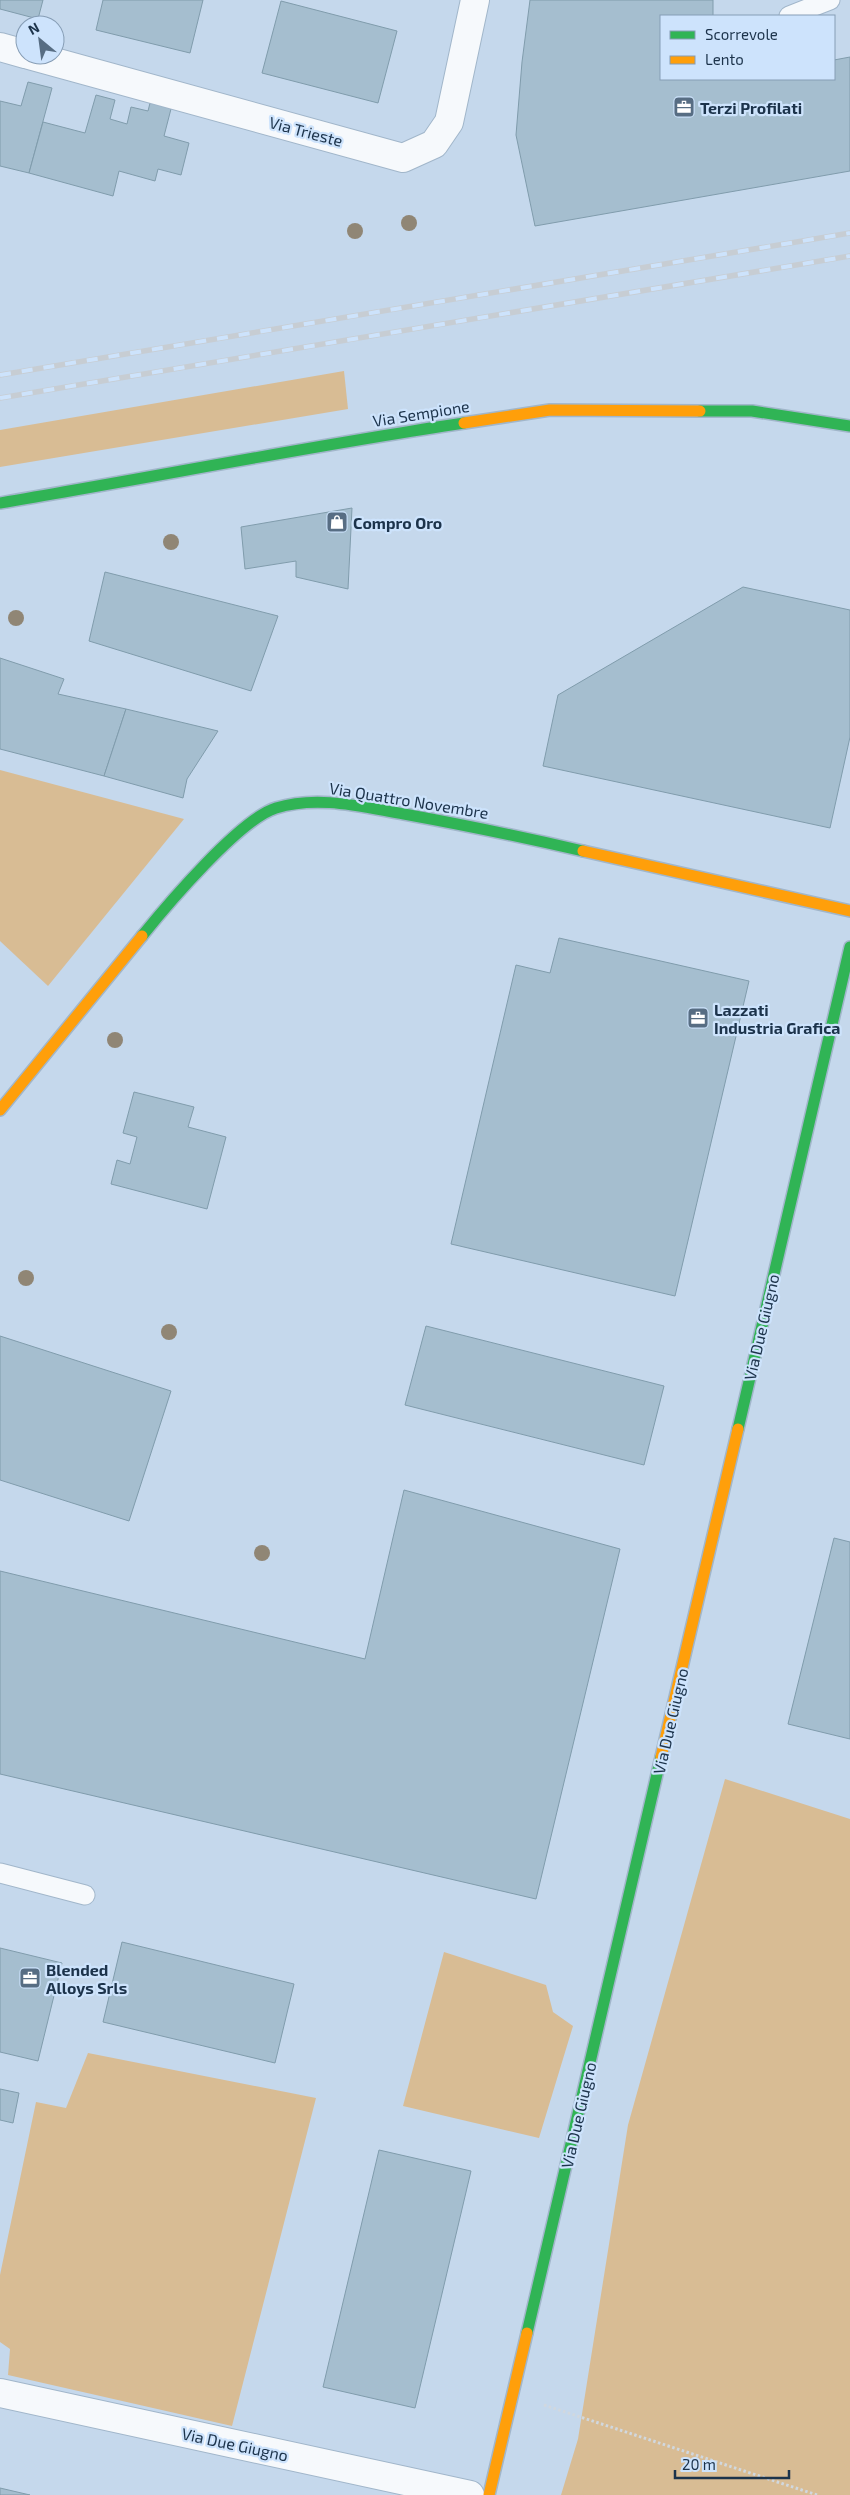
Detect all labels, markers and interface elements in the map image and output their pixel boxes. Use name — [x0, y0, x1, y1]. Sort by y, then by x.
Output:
north arrow — [15, 15, 65, 65]
legend — [660, 15, 835, 80]
text: N — [25, 18, 42, 38]
text: Scorrevole — [705, 25, 778, 43]
text: Lento — [705, 50, 744, 68]
office icon: Terzi Profilati — [672, 95, 696, 119]
place label: Terzi Profilati — [700, 98, 802, 117]
street label: Via Trieste — [267, 112, 345, 150]
street label: Via Sempione — [371, 396, 471, 430]
shop icon: Compro Oro — [325, 510, 349, 534]
place label: Compro Oro — [353, 513, 442, 532]
street label: Via Quattro Novembre — [328, 778, 490, 823]
place label: Lazzati Industria Grafica — [714, 1000, 840, 1037]
office icon: Lazzati Industria Grafica — [686, 1006, 710, 1030]
street label: Via Due Giugno — [740, 1272, 782, 1382]
street label: Via Due Giugno — [649, 1666, 691, 1776]
place label: Blended Alloys Srls — [46, 1960, 127, 1998]
office icon: Blended Alloys Srls — [18, 1966, 42, 1990]
street label: Via Due Giugno — [557, 2060, 599, 2170]
street label: Via Due Giugno — [180, 2423, 290, 2465]
scale bar — [675, 2448, 789, 2480]
text: 20 m — [682, 2455, 716, 2473]

